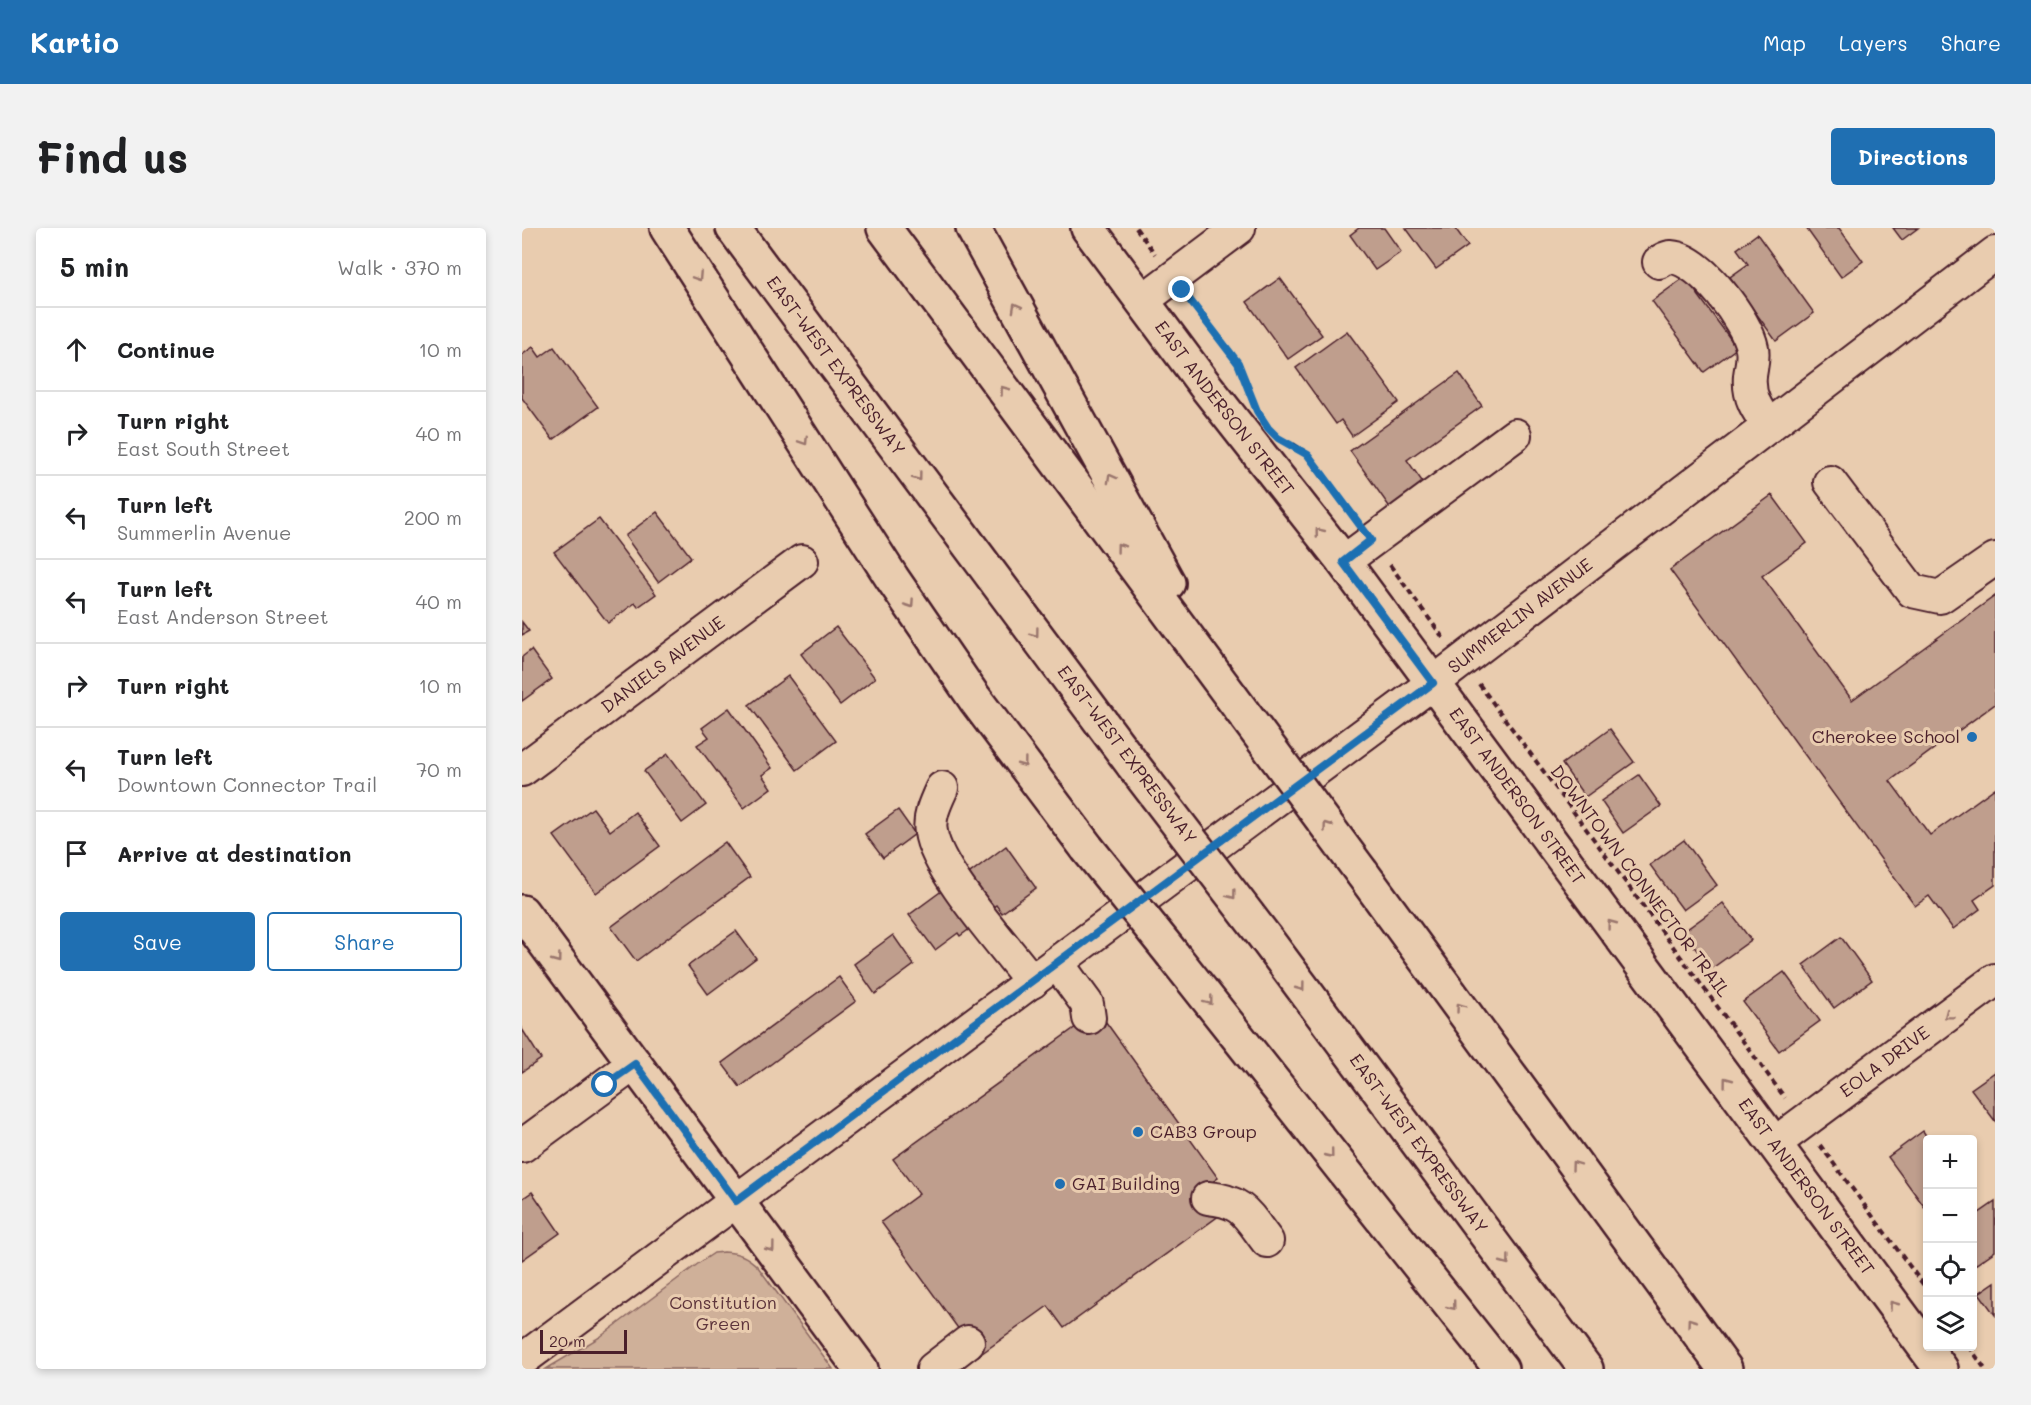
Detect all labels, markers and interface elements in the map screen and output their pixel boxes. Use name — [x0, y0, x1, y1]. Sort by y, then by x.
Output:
text: Kartio — [30, 24, 119, 60]
text: Map — [1763, 29, 1806, 56]
text: Layers — [1839, 29, 1908, 56]
text: Share — [1941, 29, 2001, 56]
button: Directions — [1831, 128, 1995, 185]
text: Find us — [36, 129, 188, 184]
text: 5 min — [60, 250, 129, 284]
text: Walk · 370 m — [337, 254, 462, 280]
one-way arrow — [691, 271, 703, 281]
street label: EAST-WEST EXPRESSWAY — [762, 271, 911, 460]
route end — [1168, 276, 1194, 302]
one-way arrow — [1012, 303, 1023, 314]
street label: EAST ANDERSON STREET — [1150, 315, 1300, 500]
icon: ahead — [60, 333, 93, 366]
text: Continue — [117, 335, 215, 364]
text: 10 m — [418, 336, 462, 362]
one-way arrow — [1000, 386, 1011, 397]
text: Turn right — [117, 406, 229, 435]
icon: right — [60, 417, 93, 450]
text: 40 m — [416, 420, 462, 446]
one-way arrow — [797, 434, 808, 445]
text: East South Street — [117, 435, 290, 461]
one-way arrow — [911, 470, 922, 481]
one-way arrow — [1106, 474, 1118, 484]
text: Turn left — [117, 490, 213, 519]
icon: left — [60, 501, 93, 534]
text: 200 m — [404, 504, 462, 530]
text: Summerlin Avenue — [117, 519, 291, 545]
one-way arrow — [1316, 528, 1327, 539]
one-way arrow — [1116, 542, 1127, 553]
street label: SUMMERLIN AVENUE — [1442, 552, 1597, 679]
text: Turn left — [117, 574, 213, 603]
icon: left — [60, 585, 93, 618]
text: 40 m — [416, 588, 462, 614]
one-way arrow — [903, 598, 914, 609]
text: East Anderson Street — [117, 603, 329, 629]
street label: DANIELS AVENUE — [596, 610, 729, 718]
one-way arrow — [1028, 627, 1039, 638]
street label: EAST-WEST EXPRESSWAY — [1053, 660, 1203, 849]
icon: right — [60, 669, 93, 702]
text: Turn right — [117, 671, 229, 700]
text: 10 m — [418, 672, 462, 698]
street label: EAST ANDERSON STREET — [1444, 702, 1591, 889]
place label: Cherokee School — [1812, 724, 1960, 748]
marker: Cherokee School — [1965, 730, 1979, 744]
text: Turn left — [117, 742, 213, 771]
icon: left — [60, 753, 93, 786]
text: 70 m — [416, 756, 462, 782]
one-way arrow — [1016, 757, 1027, 768]
street label: DOWNTOWN CONNECTOR TRAIL — [1546, 760, 1736, 1002]
text: Downtown Connector Trail — [117, 771, 377, 797]
one-way arrow — [1323, 822, 1334, 833]
icon: arrive — [60, 837, 93, 870]
text: Arrive at destination — [117, 839, 352, 868]
one-way arrow — [1225, 889, 1236, 900]
button: Save — [60, 912, 255, 971]
button: Share — [267, 912, 462, 971]
one-way arrow — [1607, 920, 1618, 931]
one-way arrow — [550, 952, 561, 963]
one-way arrow — [1294, 981, 1305, 992]
one-way arrow — [1201, 994, 1212, 1005]
one-way arrow — [1456, 1003, 1467, 1014]
one-way arrow — [1944, 1007, 1955, 1018]
street label: EOLA DRIVE — [1835, 1020, 1934, 1102]
street label: EAST-WEST EXPRESSWAY — [1345, 1049, 1494, 1238]
route start — [591, 1071, 617, 1097]
one-way arrow — [1723, 1077, 1734, 1088]
street label: EAST ANDERSON STREET — [1733, 1093, 1880, 1280]
place label: CAB3 Group — [1150, 1119, 1257, 1143]
marker: CAB3 Group — [1131, 1125, 1145, 1139]
map controls — [1923, 1135, 1977, 1351]
button: + — [1923, 1135, 1977, 1189]
one-way arrow — [1322, 1147, 1333, 1158]
one-way arrow — [1572, 1160, 1583, 1171]
place label: GAI Building — [1072, 1171, 1180, 1195]
marker: GAI Building — [1053, 1177, 1067, 1191]
button: − — [1923, 1189, 1977, 1243]
one-way arrow — [764, 1241, 775, 1252]
button: locate — [1923, 1243, 1977, 1297]
one-way arrow — [1499, 1255, 1510, 1266]
park label: Constitution Green — [669, 1290, 777, 1335]
button: layers — [1923, 1297, 1977, 1351]
one-way arrow — [1444, 1299, 1455, 1310]
one-way arrow — [1890, 1301, 1901, 1312]
one-way arrow — [1687, 1317, 1698, 1328]
scale bar — [540, 1327, 627, 1354]
text: 20 m — [549, 1330, 586, 1351]

